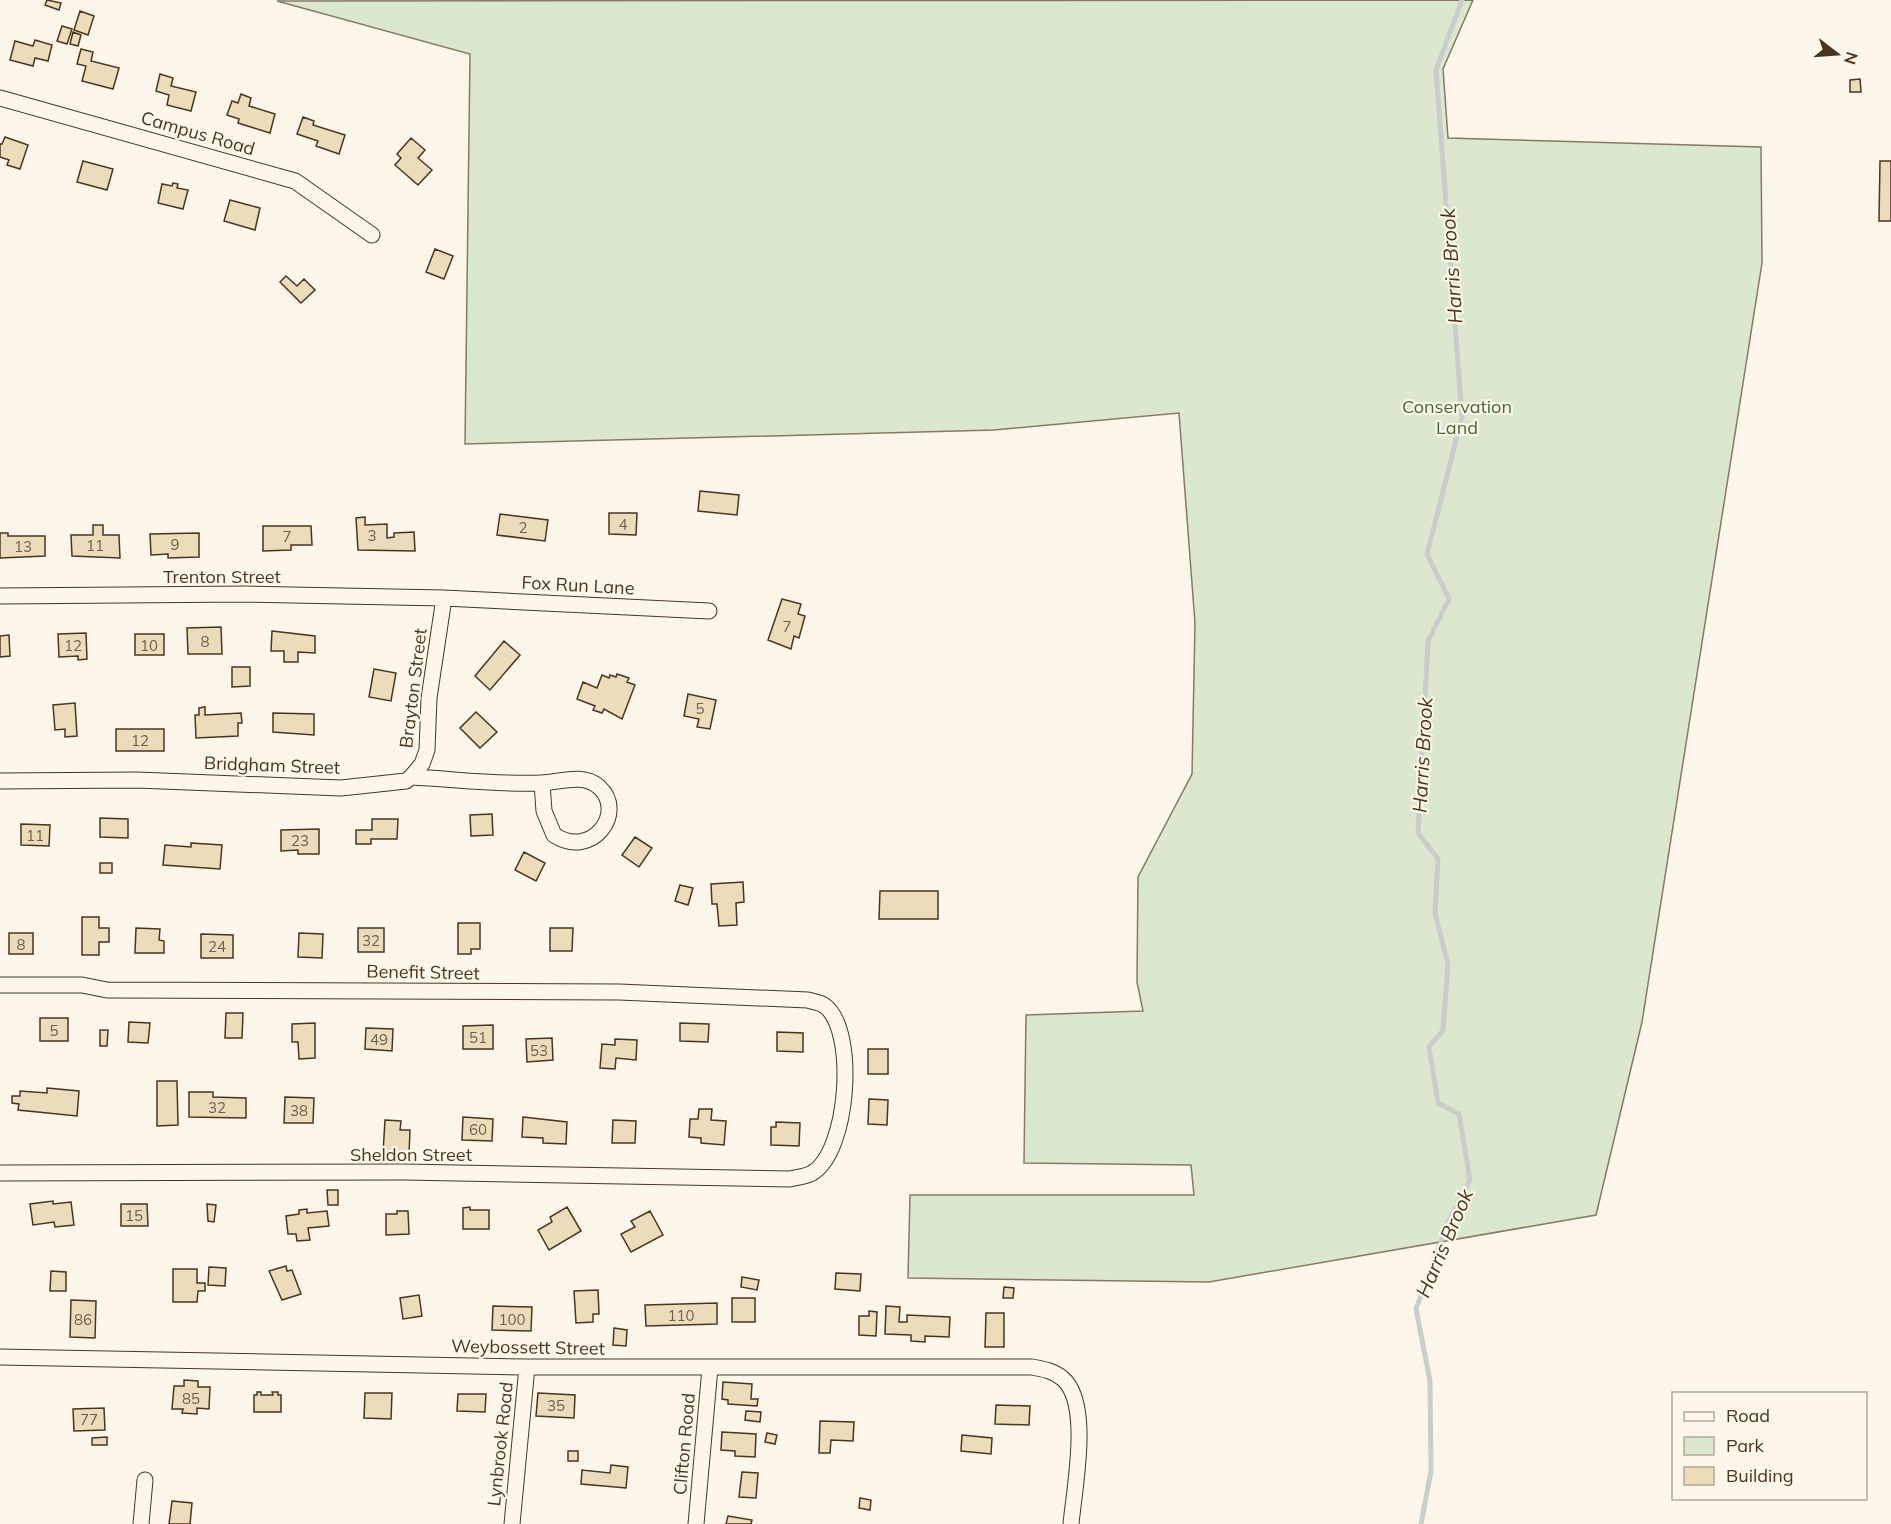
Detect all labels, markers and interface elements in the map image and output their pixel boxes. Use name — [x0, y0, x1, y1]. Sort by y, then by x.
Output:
north arrow — [1807, 24, 1867, 84]
text: N — [1840, 50, 1863, 67]
street label: Campus Road — [138, 106, 258, 160]
water label: Harris Brook — [1434, 207, 1468, 325]
park label: Conservation Land — [1402, 395, 1512, 439]
house number: 4 — [618, 515, 628, 534]
house number: 2 — [518, 518, 528, 537]
house number: 3 — [367, 526, 377, 545]
house number: 7 — [282, 527, 292, 546]
house number: 9 — [170, 535, 180, 554]
house number: 11 — [86, 536, 104, 555]
house number: 13 — [14, 537, 32, 556]
street label: Trenton Street — [163, 565, 281, 588]
street label: Fox Run Lane — [521, 571, 635, 599]
house number: 7 — [782, 617, 792, 636]
street label: Brayton Street — [394, 627, 432, 749]
house number: 8 — [200, 632, 210, 651]
house number: 12 — [64, 636, 82, 655]
house number: 10 — [140, 636, 158, 655]
water label: Harris Brook — [1406, 696, 1438, 813]
house number: 5 — [695, 699, 705, 718]
house number: 12 — [131, 731, 149, 750]
street label: Bridgham Street — [203, 751, 341, 779]
house number: 11 — [26, 826, 44, 845]
house number: 23 — [291, 831, 309, 850]
house number: 32 — [362, 931, 380, 950]
house number: 8 — [16, 935, 26, 954]
house number: 24 — [208, 937, 226, 956]
street label: Benefit Street — [366, 960, 480, 984]
house number: 5 — [49, 1021, 59, 1040]
house number: 51 — [469, 1028, 487, 1047]
house number: 49 — [370, 1030, 388, 1049]
house number: 53 — [530, 1041, 548, 1060]
house number: 32 — [208, 1098, 226, 1117]
house number: 38 — [290, 1101, 308, 1120]
house number: 60 — [469, 1120, 487, 1139]
street label: Sheldon Street — [350, 1143, 472, 1166]
water label: Harris Brook — [1410, 1184, 1478, 1301]
house number: 15 — [125, 1206, 143, 1225]
house number: 110 — [667, 1306, 695, 1325]
house number: 86 — [74, 1310, 92, 1329]
house number: 100 — [498, 1310, 526, 1329]
street label: Weybossett Street — [451, 1334, 605, 1360]
street label: Lynbrook Road — [482, 1381, 518, 1507]
house number: 85 — [182, 1389, 200, 1408]
street label: Clifton Road — [668, 1392, 700, 1496]
legend — [1672, 1392, 1867, 1500]
house number: 35 — [547, 1396, 565, 1415]
text: Road — [1726, 1404, 1770, 1427]
house number: 77 — [80, 1410, 98, 1429]
text: Park — [1726, 1434, 1765, 1457]
text: Building — [1726, 1464, 1794, 1487]

